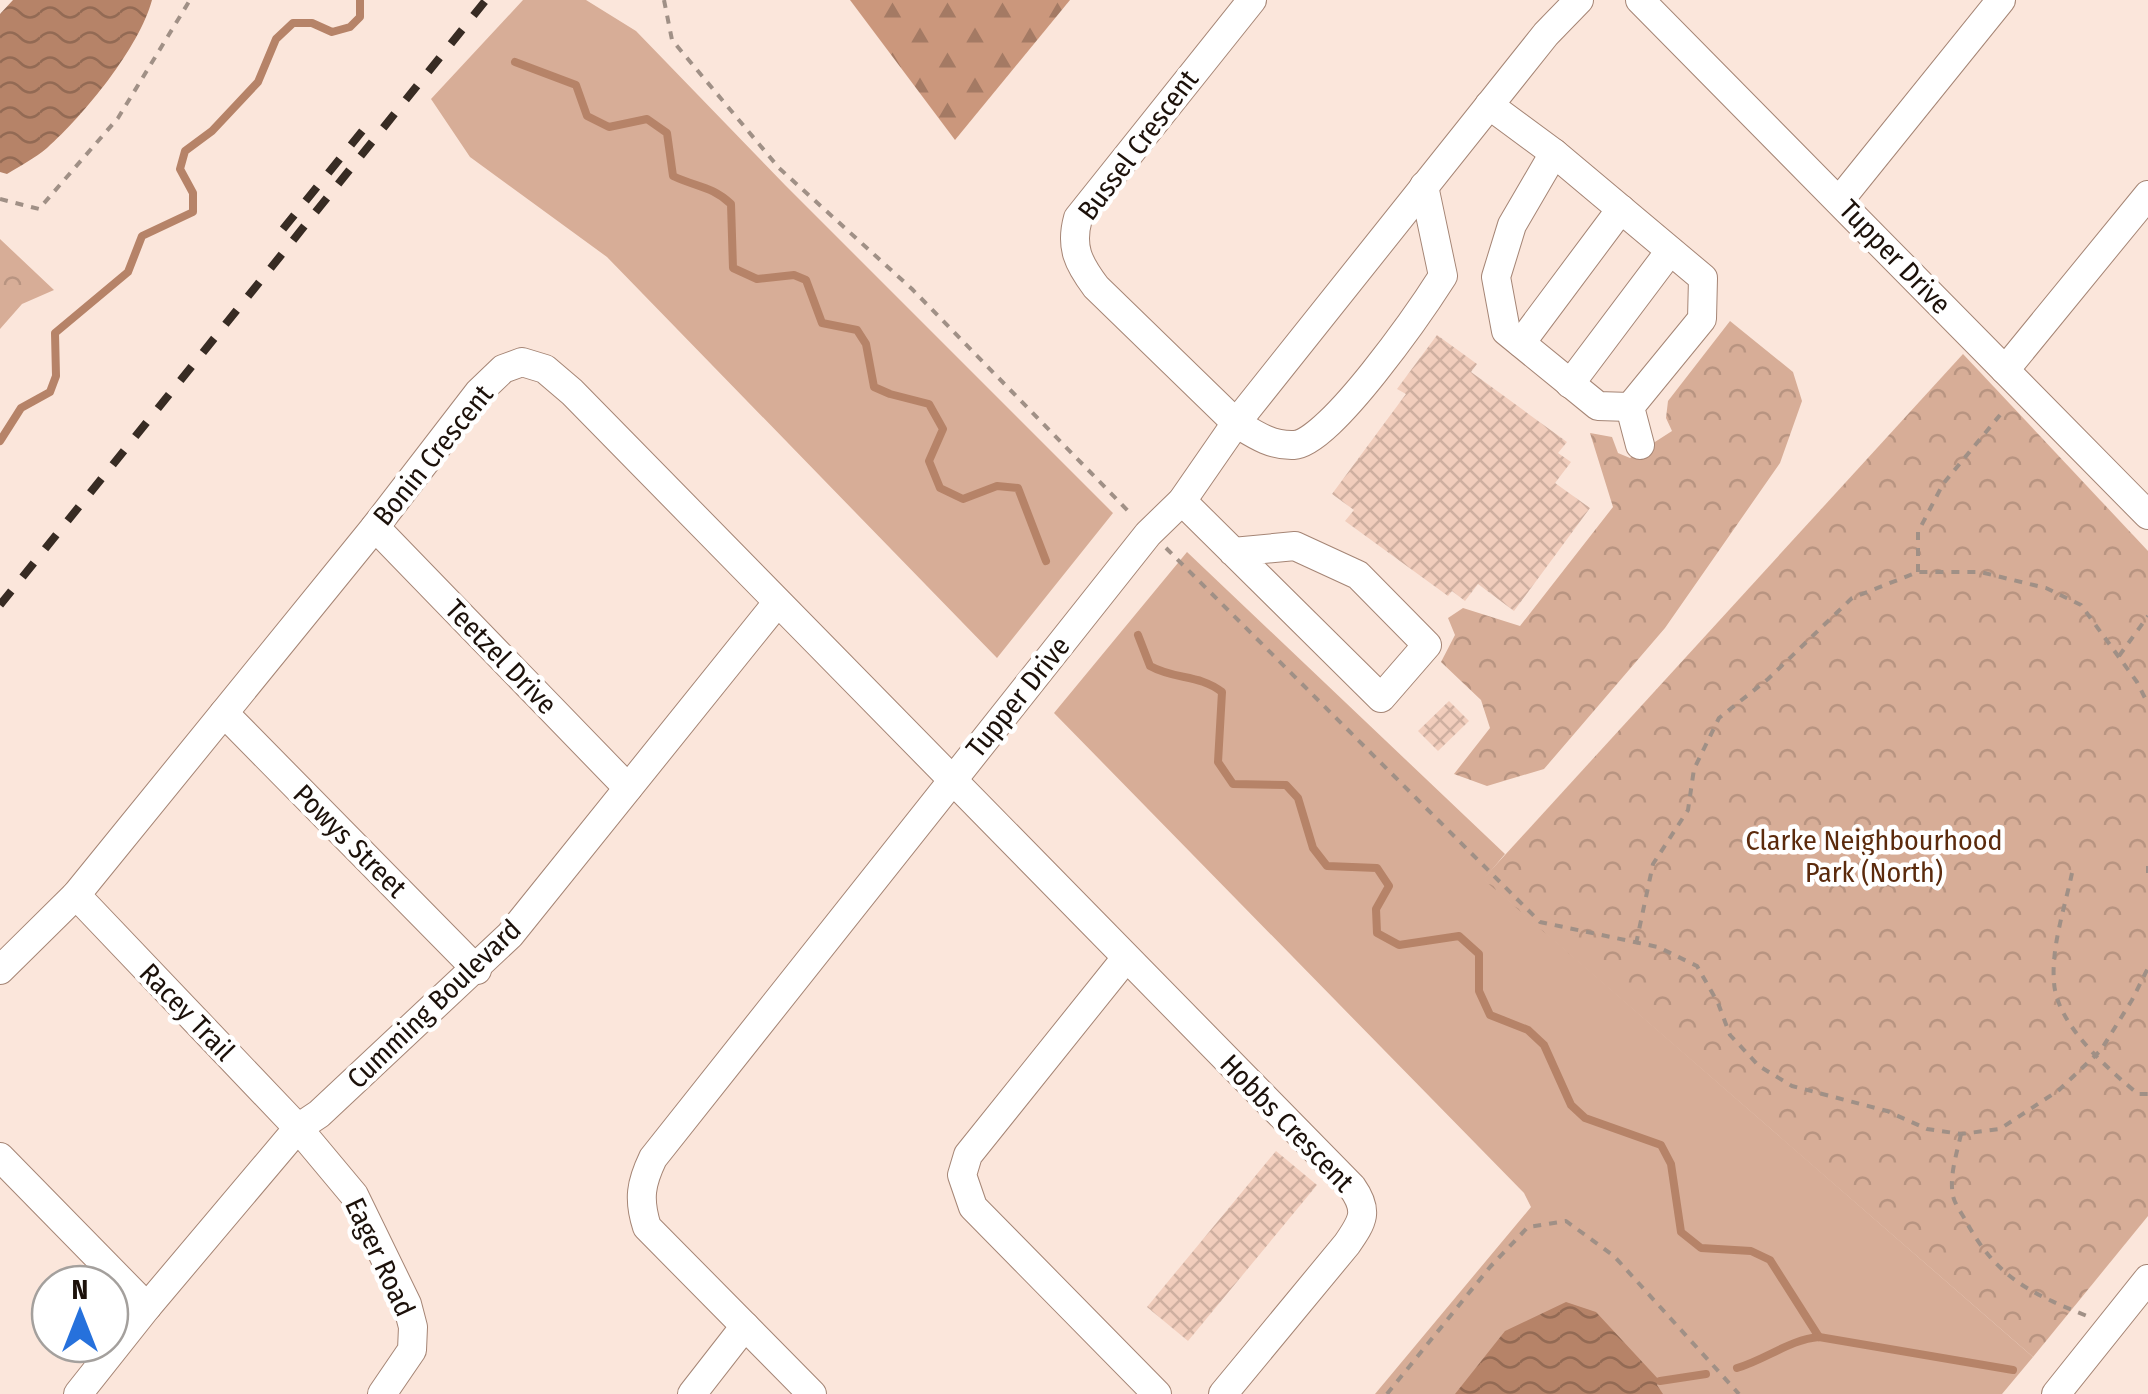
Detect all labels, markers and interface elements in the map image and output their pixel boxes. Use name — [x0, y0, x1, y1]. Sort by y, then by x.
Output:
street label: Bussel Crescent — [1071, 63, 1206, 226]
street label: Tupper Drive — [1833, 193, 1957, 321]
street label: Bonin Crescent — [366, 378, 500, 532]
street label: Teetzel Drive — [438, 593, 564, 721]
street label: Tupper Drive — [959, 630, 1077, 764]
street label: Powys Street — [287, 778, 414, 905]
park label: Clarke Neighbourhood Park (North) — [1746, 824, 2002, 889]
street label: Cumming Boulevard — [340, 913, 528, 1095]
street label: Racey Trail — [133, 957, 241, 1067]
street label: Hobbs Crescent — [1213, 1048, 1361, 1199]
street label: Eager Road — [338, 1192, 422, 1322]
north arrow — [30, 1264, 130, 1364]
text: N — [72, 1273, 88, 1306]

